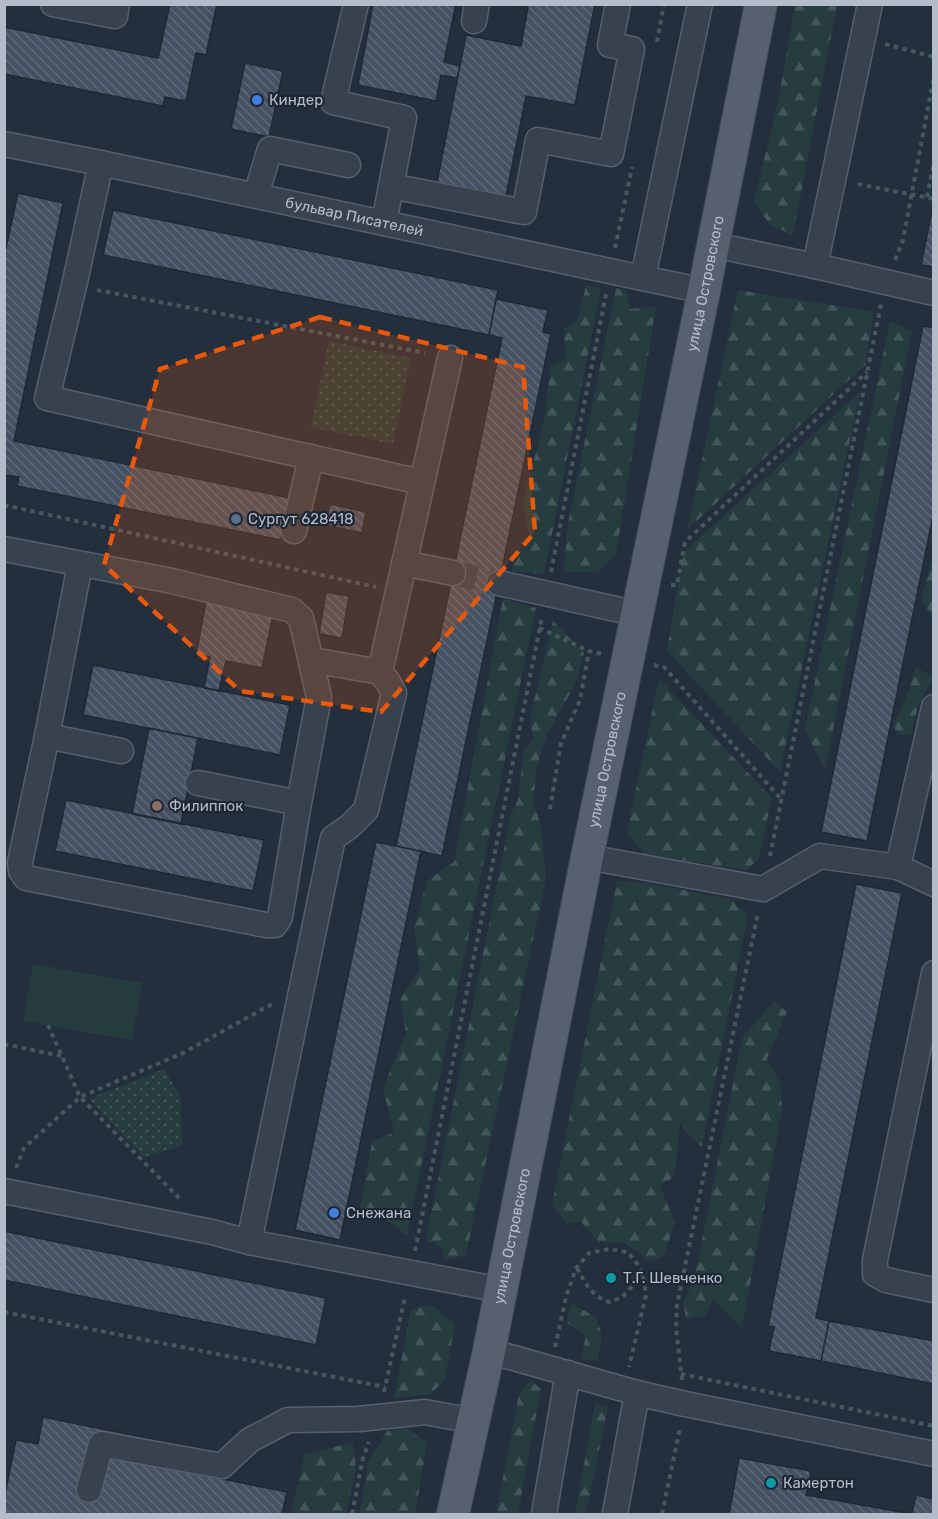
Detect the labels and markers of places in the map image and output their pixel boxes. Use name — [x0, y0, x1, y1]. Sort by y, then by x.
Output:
place label: Киндер — [269, 91, 323, 109]
marker: Киндер — [250, 93, 264, 107]
place label: Сургут 628418 — [248, 510, 354, 528]
marker: Сургут 628418 — [229, 512, 243, 526]
place label: Филиппок — [169, 797, 243, 815]
marker: Филиппок — [150, 799, 164, 813]
place label: Снежана — [346, 1204, 411, 1222]
marker: Снежана — [327, 1206, 341, 1220]
place label: Т.Г. Шевченко — [623, 1269, 722, 1287]
marker: Т.Г. Шевченко — [604, 1271, 618, 1285]
place label: Камертон — [783, 1474, 854, 1492]
marker: Камертон — [764, 1476, 778, 1490]

